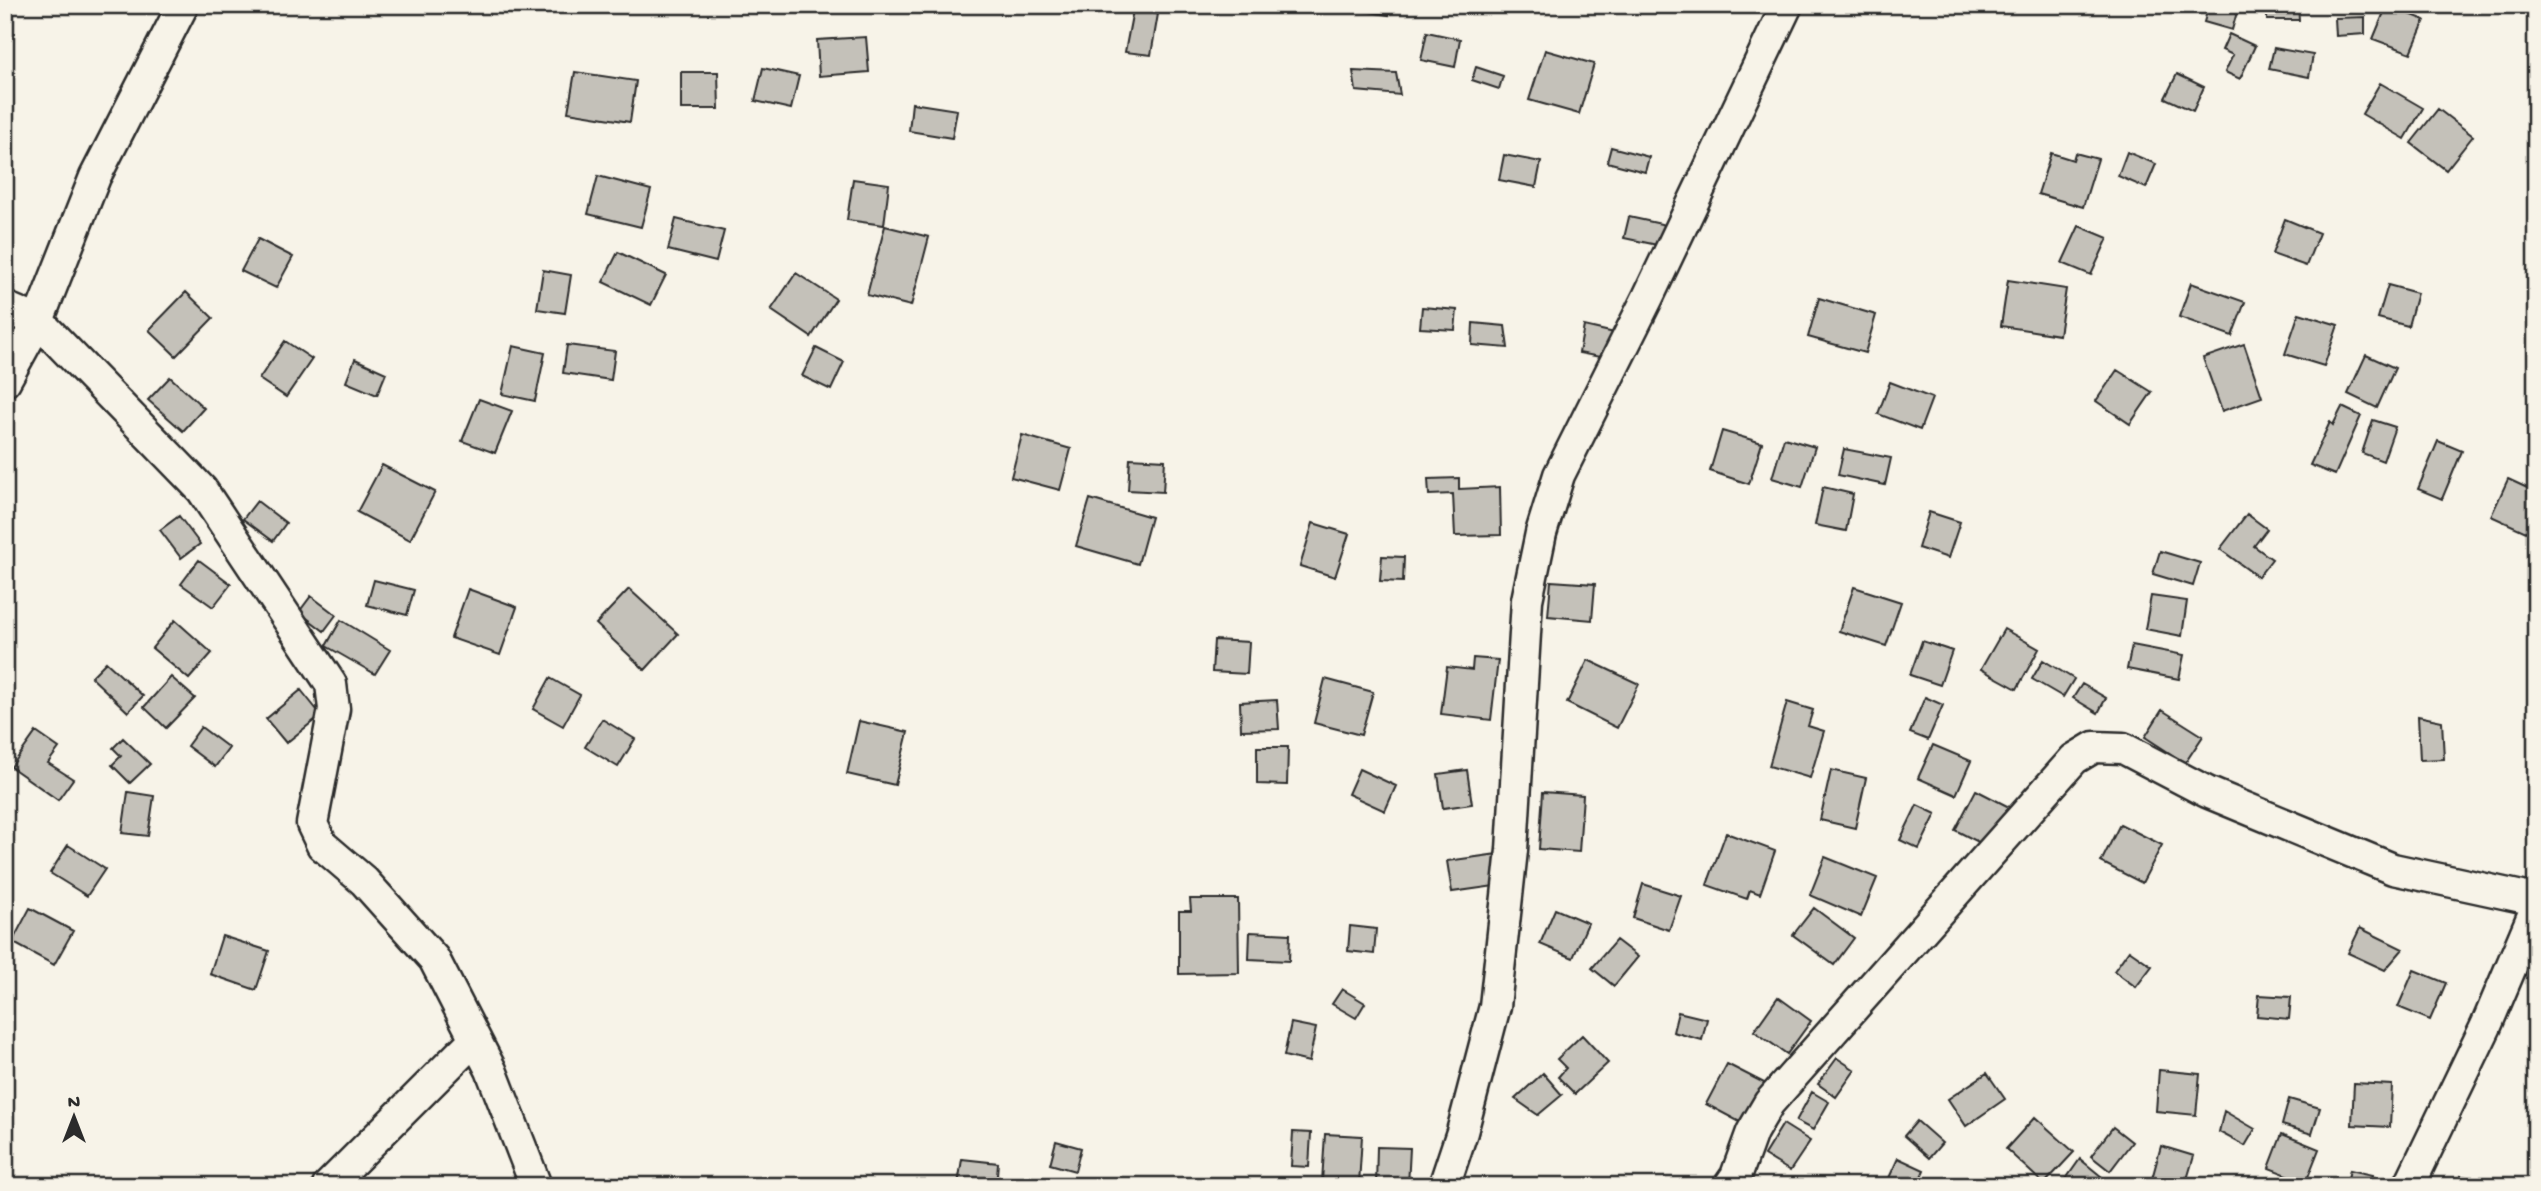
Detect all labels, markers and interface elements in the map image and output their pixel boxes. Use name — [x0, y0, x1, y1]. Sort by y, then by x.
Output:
north arrow — [38, 1082, 108, 1152]
text: N — [68, 1092, 80, 1115]

